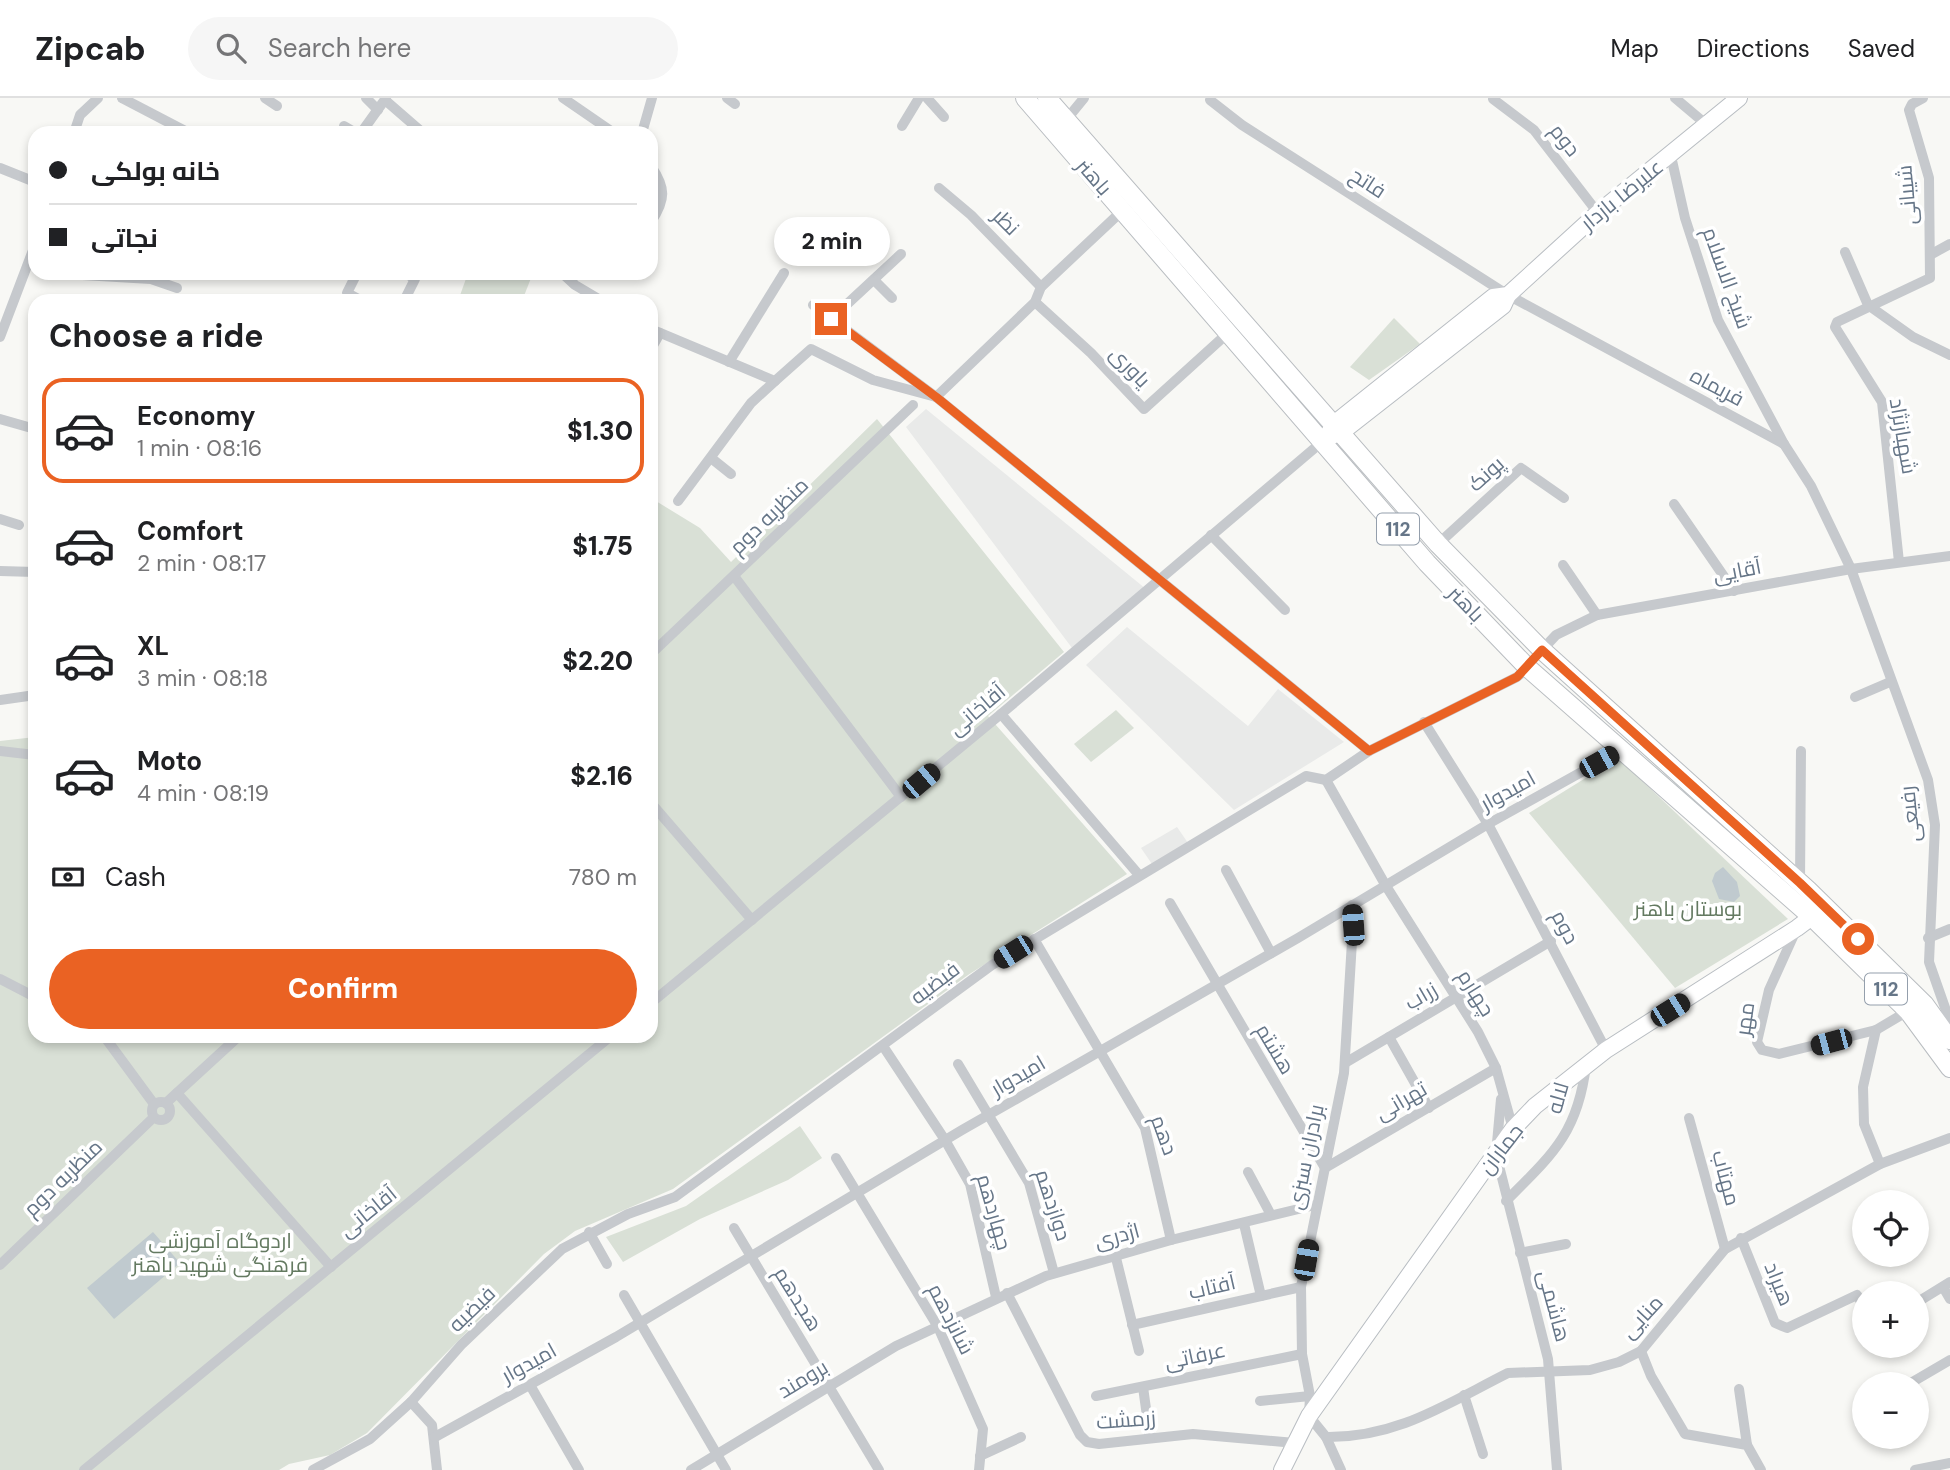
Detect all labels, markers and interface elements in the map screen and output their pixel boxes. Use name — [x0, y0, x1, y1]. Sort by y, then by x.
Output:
search box — [188, 17, 678, 80]
text: Zipcab — [35, 27, 146, 70]
icon: search — [212, 29, 250, 67]
text: Search here — [268, 31, 411, 65]
text: Map — [1611, 33, 1659, 64]
text: Directions — [1697, 33, 1810, 64]
text: Saved — [1848, 33, 1915, 64]
street label: دوم — [1543, 118, 1587, 162]
street label: باهنر — [1069, 152, 1118, 202]
street label: علیرضا بازدار — [1574, 153, 1669, 238]
text: خانه بولکی — [91, 154, 220, 188]
street label: فاتح — [1345, 161, 1391, 205]
street label: شیبانی — [1890, 164, 1924, 226]
street label: نظر — [986, 202, 1026, 242]
callout: 2 min — [773, 218, 889, 266]
text: نجاتی — [91, 221, 158, 255]
street label: شیخ الاسلام — [1696, 223, 1758, 333]
text: 2 min — [801, 226, 863, 256]
route end — [815, 303, 847, 335]
text: Choose a ride — [49, 315, 264, 357]
street label: یاوری — [1103, 340, 1157, 394]
street label: فریماه — [1685, 361, 1749, 413]
street label: شهبازنژاد — [1883, 396, 1923, 476]
icon: car — [53, 399, 116, 462]
text: Economy — [137, 399, 255, 433]
text: $1.30 — [567, 414, 633, 448]
text: 1 min · 08:16 — [137, 433, 262, 463]
street label: پونک — [1462, 450, 1511, 498]
street label: منظریه دوم — [723, 471, 815, 561]
icon: car — [53, 514, 116, 577]
text: Comfort — [137, 514, 243, 548]
road number: 112 — [1377, 514, 1419, 544]
text: $1.75 — [572, 529, 633, 563]
text: 2 min · 08:17 — [137, 548, 266, 578]
street label: آقایی — [1710, 553, 1764, 589]
street label: باهنر — [1441, 579, 1490, 628]
icon: car — [53, 629, 116, 692]
text: XL — [137, 629, 169, 663]
text: $2.20 — [562, 644, 633, 678]
text: 3 min · 08:18 — [137, 663, 268, 693]
street label: آقاخانی — [942, 678, 1012, 742]
car — [1576, 743, 1623, 781]
icon: car — [53, 744, 116, 807]
text: Moto — [137, 744, 202, 778]
text: $2.16 — [570, 759, 633, 793]
car — [899, 759, 944, 803]
street label: امیدوار — [1474, 764, 1541, 818]
text: 4 min · 08:19 — [137, 778, 269, 808]
street label: رفیعی — [1893, 785, 1927, 843]
icon: cash — [49, 858, 87, 896]
text: Cash — [105, 860, 166, 894]
text: 780 m — [569, 862, 637, 892]
park label: بوستان باهنر — [1633, 895, 1742, 923]
car — [1342, 903, 1365, 947]
street label: دوم — [1544, 905, 1586, 949]
route start — [1842, 923, 1874, 955]
car — [990, 932, 1037, 972]
button: Confirm — [49, 949, 637, 1029]
street label: فیضیه — [905, 955, 965, 1011]
street label: چهارم — [1451, 964, 1501, 1022]
road number: 112 — [1865, 974, 1907, 1004]
street label: زراب — [1400, 976, 1442, 1016]
car — [1647, 990, 1694, 1030]
street label: مهر — [1729, 1000, 1761, 1039]
street label: هشتم — [1249, 1018, 1301, 1080]
car — [1808, 1026, 1855, 1058]
street label: امیدوار — [985, 1049, 1051, 1103]
street label: تهرانی — [1370, 1075, 1432, 1127]
street label: لاله — [1540, 1079, 1576, 1117]
street label: برادران سبزی — [1281, 1102, 1331, 1212]
street label: دهم — [1144, 1111, 1184, 1159]
street label: جماران — [1472, 1118, 1530, 1180]
street label: منظریه دوم — [17, 1133, 109, 1223]
street label: مهتاب — [1705, 1147, 1747, 1209]
street label: دوازدهم — [1028, 1166, 1078, 1244]
street label: چهاردهم — [970, 1171, 1018, 1253]
street label: آقاخانی — [333, 1180, 403, 1244]
map controls — [1852, 1190, 1929, 1449]
button: locate — [1852, 1190, 1929, 1267]
street label: اژدری — [1091, 1217, 1143, 1255]
park label: اردوگاه آموزشی فرهنگی شهید باهنر — [131, 1227, 308, 1279]
car — [1293, 1237, 1320, 1283]
street label: هیراد — [1758, 1258, 1800, 1310]
street label: هجدهم — [767, 1261, 829, 1337]
street label: هاشمی — [1531, 1267, 1577, 1345]
street label: آفتاب — [1186, 1268, 1239, 1306]
street label: شانزدهم — [921, 1279, 981, 1359]
street label: فیضیه — [442, 1280, 502, 1338]
button: + — [1852, 1281, 1929, 1358]
street label: منایی — [1615, 1289, 1669, 1345]
street label: امیدوار — [495, 1336, 562, 1390]
street label: عرفاتی — [1162, 1336, 1228, 1376]
street label: برومند — [773, 1353, 833, 1405]
button: − — [1852, 1372, 1929, 1449]
street label: زرمشت — [1095, 1404, 1157, 1436]

